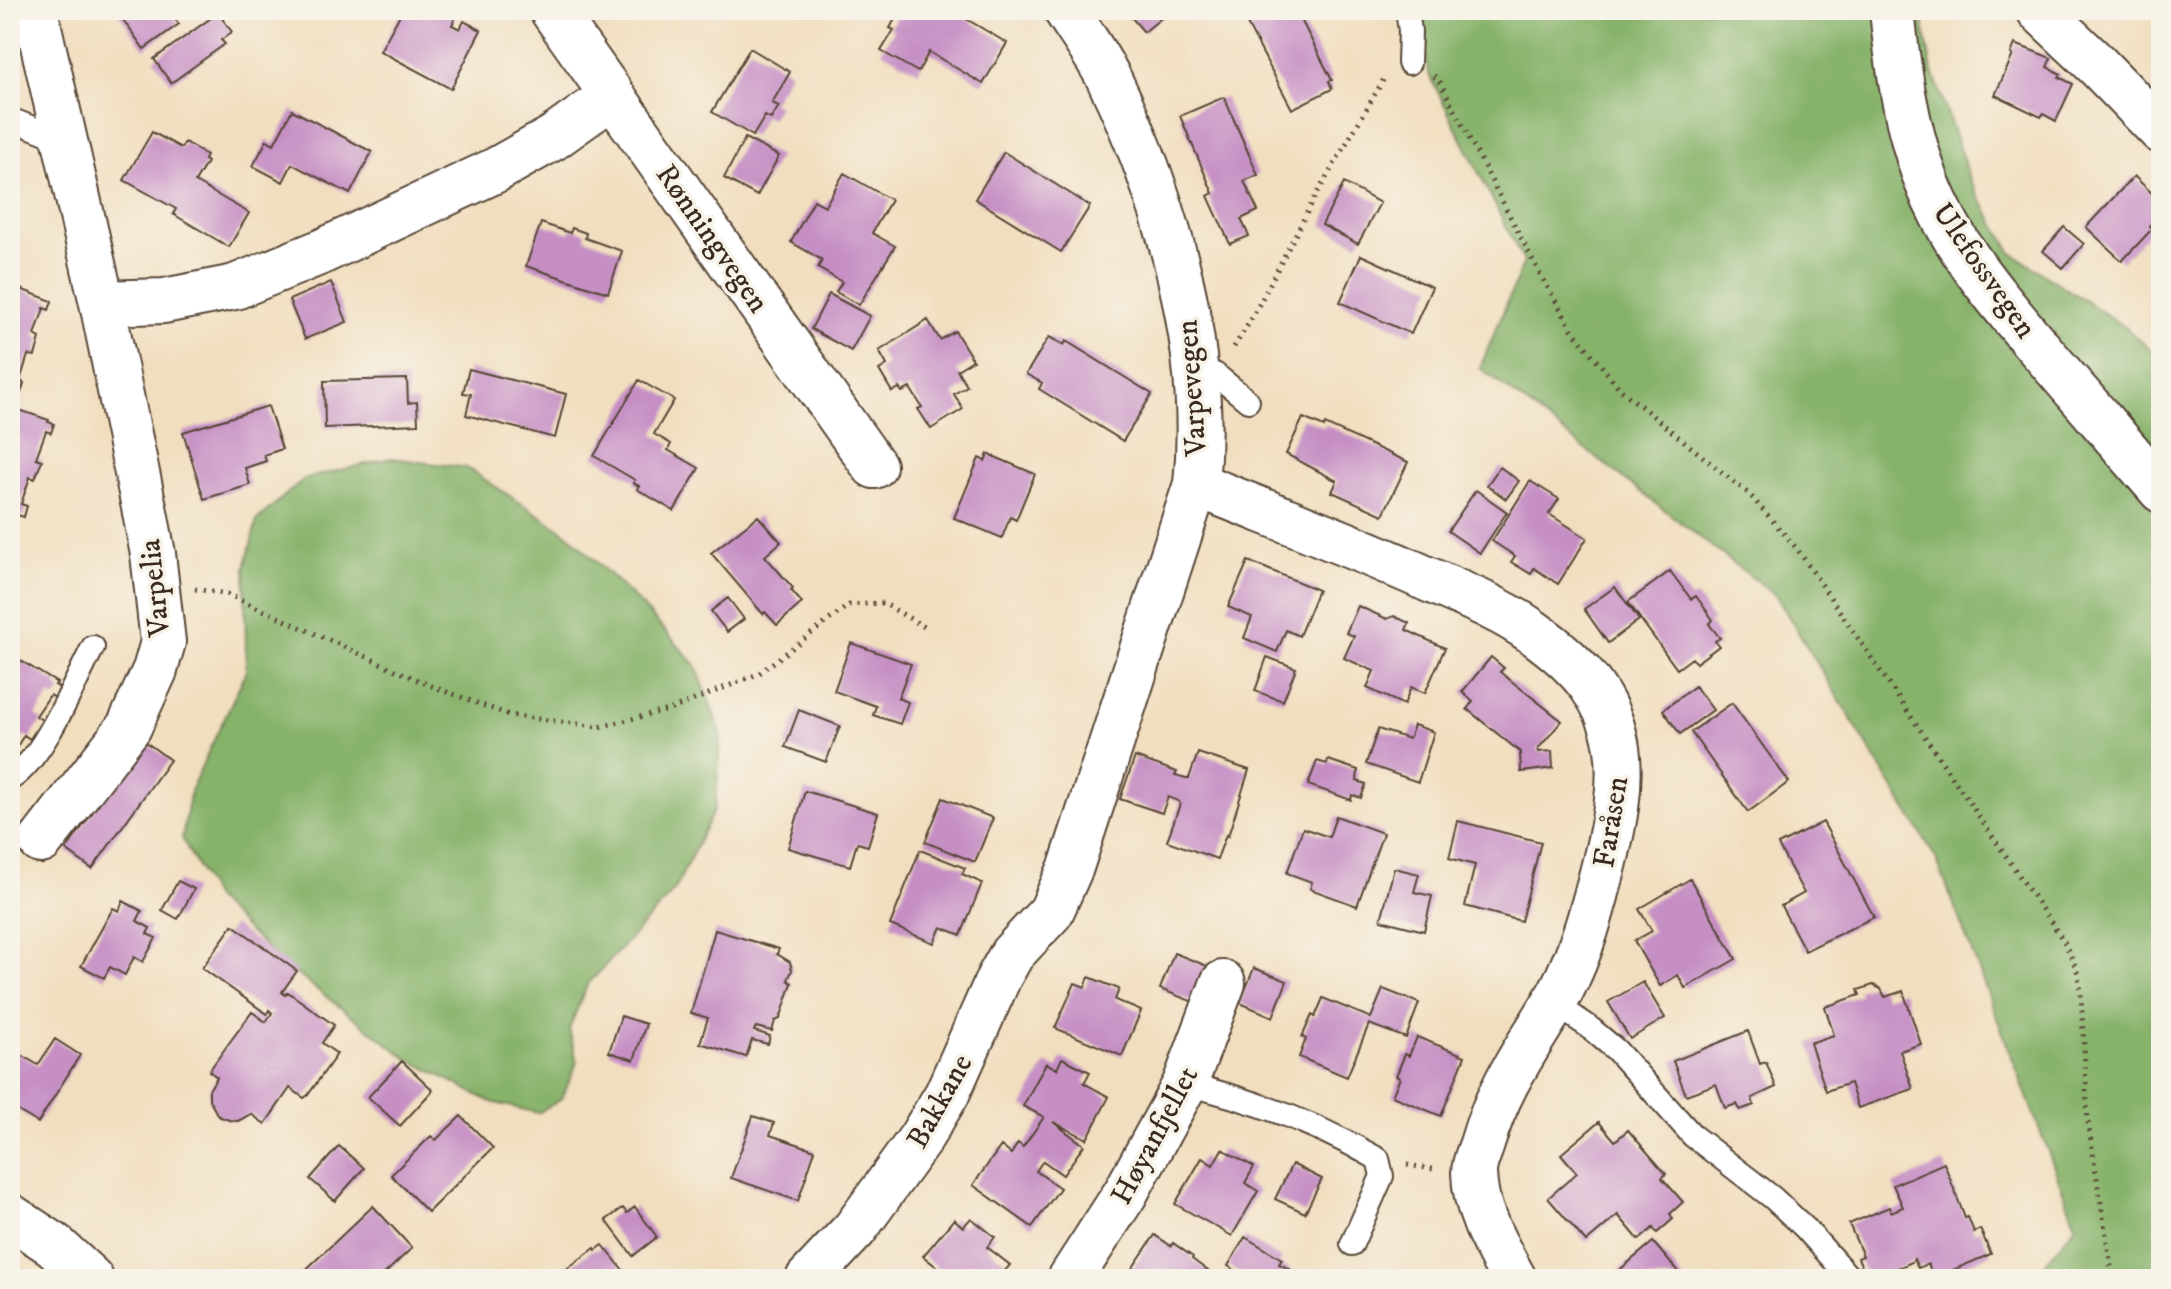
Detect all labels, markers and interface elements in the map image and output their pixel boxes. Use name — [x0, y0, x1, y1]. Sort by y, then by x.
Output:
street label: Rønningvegen — [647, 157, 777, 321]
street label: Ulefossvegen — [1924, 196, 2044, 346]
street label: Varpevegen — [1169, 318, 1216, 458]
street label: Varpelia — [132, 537, 179, 640]
street label: Faråsen — [1586, 773, 1637, 871]
street label: Bakkane — [899, 1048, 981, 1155]
street label: Høyanfjellet — [1104, 1060, 1207, 1211]

